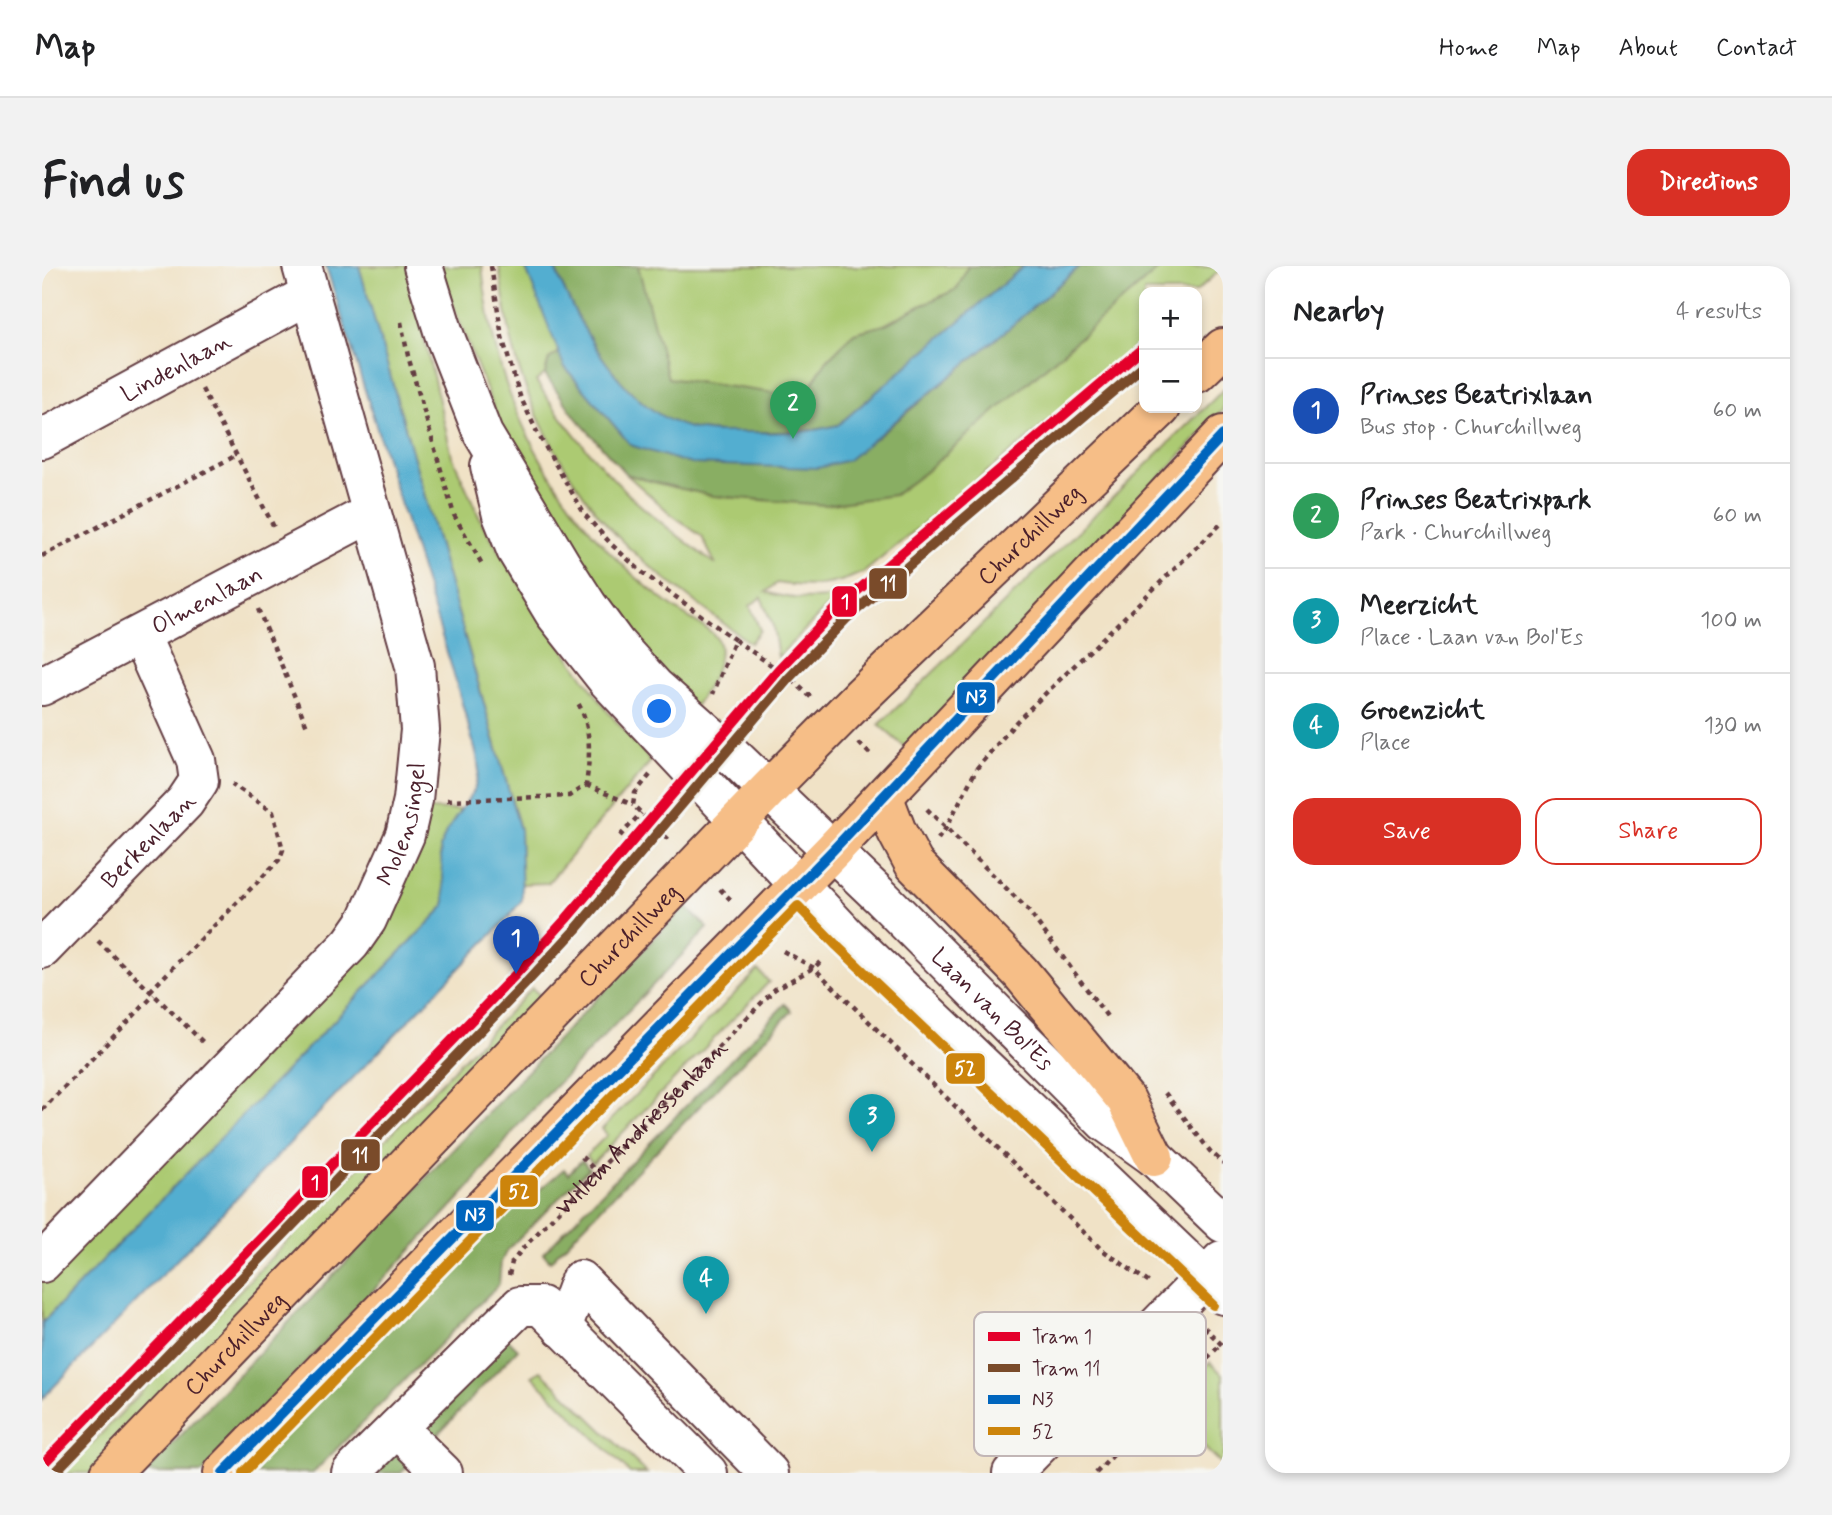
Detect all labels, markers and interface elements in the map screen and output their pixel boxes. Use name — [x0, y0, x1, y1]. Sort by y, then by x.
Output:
text: Map — [35, 26, 95, 70]
text: Home — [1439, 33, 1499, 64]
text: Map — [1537, 33, 1581, 64]
text: About — [1619, 33, 1678, 64]
text: Contact — [1716, 33, 1797, 64]
button: Directions — [1627, 149, 1790, 216]
text: Find us — [42, 150, 185, 215]
map controls — [1139, 287, 1202, 413]
button: + — [1139, 287, 1202, 350]
text: Nearby — [1293, 292, 1384, 331]
text: 4 results — [1676, 297, 1762, 327]
street label: Lindenlaan — [116, 326, 237, 410]
button: − — [1139, 350, 1202, 413]
text: Prinses Beatrixlaan — [1360, 379, 1593, 413]
pin: 2 — [770, 381, 816, 439]
text: 1 — [1311, 396, 1321, 426]
text: 60 m — [1713, 396, 1762, 426]
text: Bus stop · Churchillweg — [1360, 413, 1582, 443]
street label: Churchillweg — [971, 478, 1089, 593]
text: Prinses Beatrixpark — [1360, 484, 1591, 518]
text: 2 — [1310, 501, 1322, 531]
text: 60 m — [1713, 501, 1762, 531]
text: Park · Churchillweg — [1360, 518, 1551, 548]
street label: Olmenlaan — [147, 559, 268, 643]
line badge: 11 — [868, 567, 908, 600]
text: 11 — [880, 572, 896, 597]
line badge: 1 — [831, 585, 858, 618]
text: Meerzicht — [1360, 589, 1478, 623]
text: 1 — [841, 590, 849, 615]
text: 3 — [1311, 606, 1321, 636]
text: 100 m — [1700, 606, 1762, 636]
text: Place · Laan van Bol'Es — [1360, 623, 1583, 653]
line badge: N3 — [956, 681, 996, 714]
text: N3 — [965, 686, 987, 711]
your location — [642, 694, 676, 728]
text: Groenzicht — [1360, 694, 1485, 728]
text: 4 — [1309, 711, 1323, 741]
text: 130 m — [1704, 711, 1762, 741]
text: Place — [1360, 728, 1411, 758]
street label: Molensingel — [370, 761, 434, 891]
street label: Berkenlaan — [95, 786, 203, 896]
button: Save — [1293, 798, 1521, 865]
button: Share — [1535, 798, 1762, 865]
street label: Churchillweg — [572, 877, 687, 995]
pin: 1 — [493, 916, 539, 974]
street label: Laan van Bol'Es — [924, 942, 1060, 1079]
street label: Willem Andriessenlaan — [549, 1033, 735, 1223]
line badge: 52 — [945, 1052, 986, 1085]
text: 52 — [954, 1057, 976, 1082]
pin: 3 — [849, 1094, 895, 1152]
line badge: 11 — [340, 1138, 381, 1172]
text: 11 — [352, 1144, 368, 1169]
line badge: 1 — [301, 1165, 329, 1199]
text: 1 — [311, 1171, 319, 1196]
line badge: 52 — [499, 1174, 539, 1208]
text: 52 — [508, 1180, 530, 1205]
line badge: N3 — [455, 1199, 495, 1232]
text: N3 — [464, 1204, 486, 1229]
pin: 4 — [683, 1256, 729, 1314]
street label: Churchillweg — [178, 1286, 293, 1403]
legend — [974, 1312, 1206, 1456]
text: Tram 1 — [1032, 1325, 1092, 1350]
text: Tram 11 — [1032, 1357, 1101, 1382]
text: N3 — [1032, 1388, 1054, 1413]
text: 52 — [1032, 1420, 1053, 1445]

